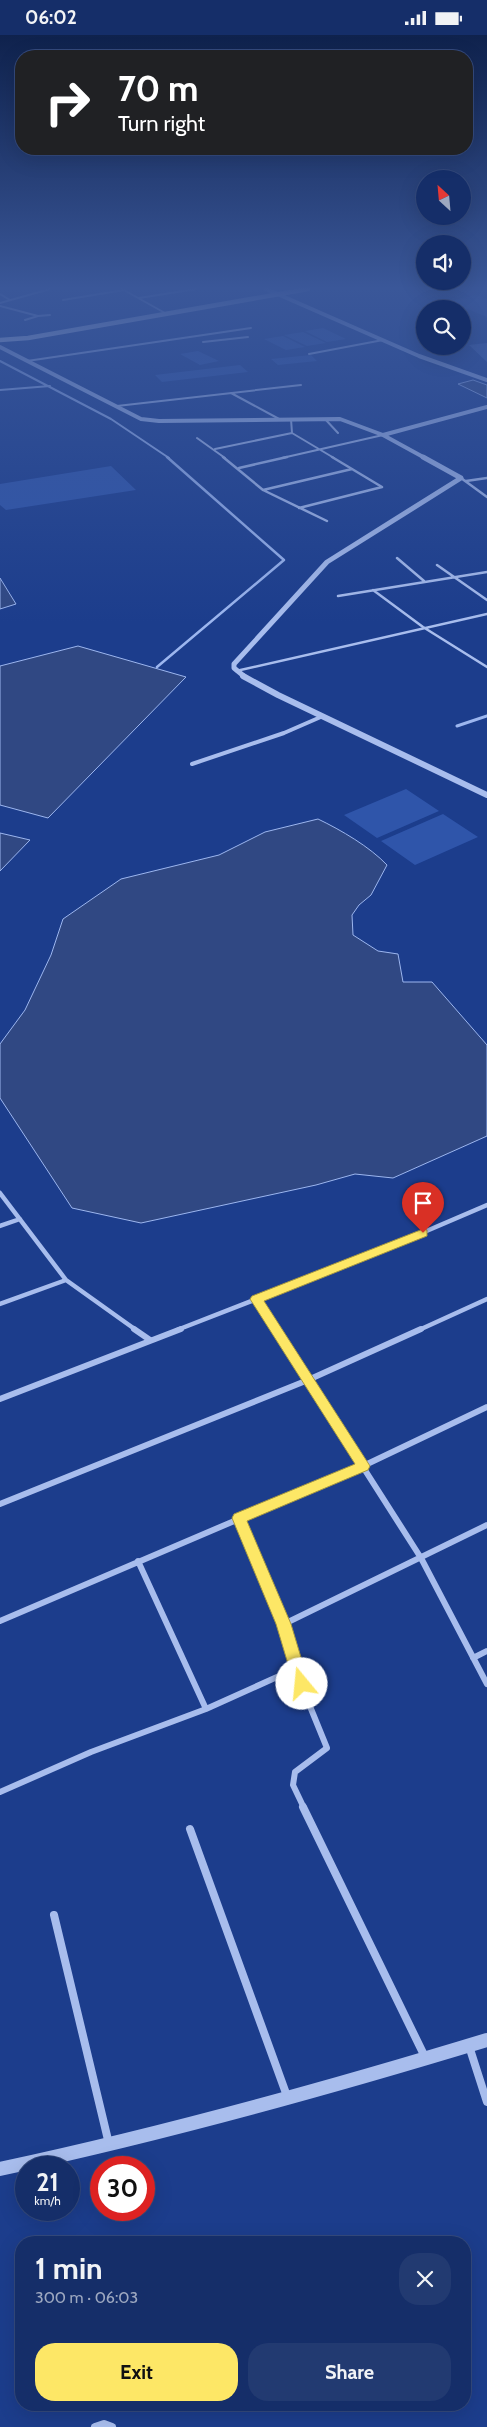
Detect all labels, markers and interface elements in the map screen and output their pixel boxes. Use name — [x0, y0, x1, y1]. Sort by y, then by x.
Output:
text: 06:02 — [25, 6, 77, 29]
text: 70 m — [118, 67, 199, 110]
icon: right — [35, 70, 100, 135]
text: Turn right — [118, 110, 205, 137]
north arrow — [416, 170, 471, 225]
map controls — [416, 170, 471, 355]
button: sound — [416, 235, 471, 290]
button: search — [416, 300, 471, 355]
pin — [402, 1182, 444, 1233]
icon: arrive — [409, 1189, 437, 1217]
position arrow — [275, 1657, 327, 1709]
speed limit sign: 30 — [90, 2156, 155, 2221]
text: 21 — [36, 2167, 59, 2197]
text: km/h — [34, 2193, 61, 2208]
text: 1 min — [35, 2250, 103, 2287]
button: close — [399, 2253, 451, 2305]
text: 300 m · 06:03 — [35, 2288, 138, 2307]
button: Exit — [35, 2343, 238, 2401]
button: Share — [248, 2343, 451, 2401]

